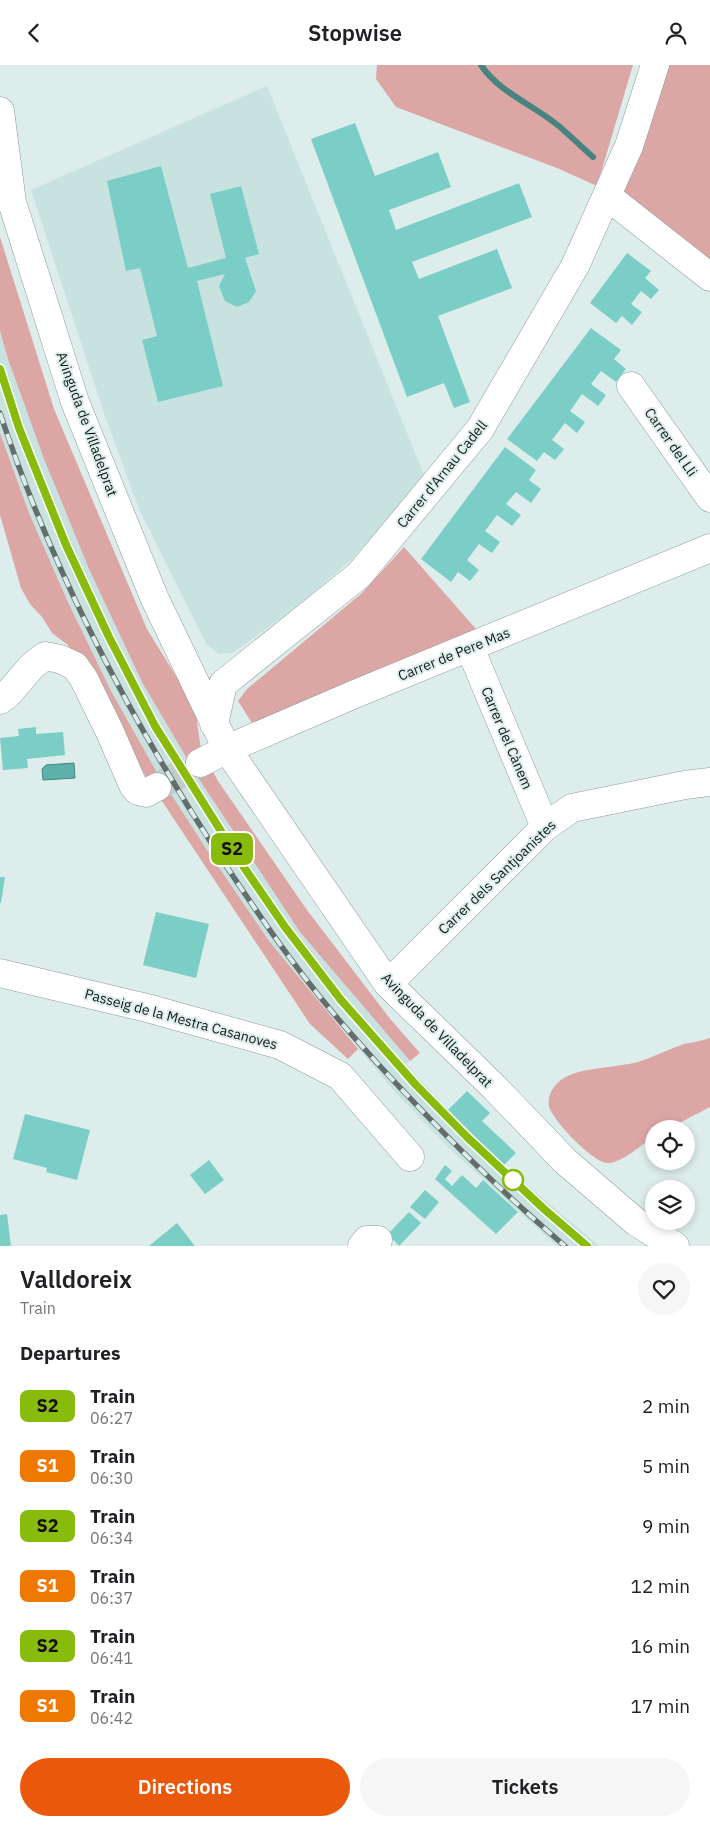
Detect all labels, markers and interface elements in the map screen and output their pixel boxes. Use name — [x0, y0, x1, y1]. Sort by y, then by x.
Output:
text: Stopwise — [308, 18, 402, 47]
icon: back — [20, 19, 48, 47]
icon: person — [662, 19, 690, 47]
street label: Avinguda de Villadelprat — [52, 349, 122, 499]
street label: Carrer del Lli — [641, 404, 701, 480]
street label: Carrer d'Arnau Cadell — [393, 416, 491, 532]
street label: Carrer de Pere Mas — [395, 623, 513, 685]
street label: Carrer del Cànem — [477, 684, 537, 792]
street label: Carrer dels Santjoanistes — [434, 816, 560, 938]
line badge: S2 — [210, 833, 254, 865]
text: S2 — [221, 837, 243, 860]
street label: Avinguda de Villadelprat — [378, 969, 497, 1091]
street label: Passeig de la Mestra Casanoves — [83, 985, 280, 1053]
map controls — [645, 1120, 695, 1230]
button: locate — [645, 1120, 695, 1170]
unlabelled marker — [502, 1169, 524, 1191]
button: layers — [645, 1180, 695, 1230]
text: Valldoreix — [20, 1263, 132, 1295]
button: heart — [638, 1263, 690, 1315]
text: Train — [20, 1298, 56, 1318]
text: Departures — [20, 1341, 120, 1365]
text: Train — [90, 1384, 135, 1408]
text: S2 — [36, 1394, 59, 1417]
text: 2 min — [642, 1394, 690, 1418]
text: 06:27 — [90, 1408, 133, 1428]
text: Train — [90, 1444, 135, 1468]
text: S1 — [36, 1454, 59, 1477]
text: 5 min — [642, 1454, 690, 1478]
text: 06:30 — [90, 1468, 133, 1488]
text: Train — [90, 1504, 135, 1528]
text: S2 — [36, 1514, 59, 1537]
text: 9 min — [642, 1514, 690, 1538]
text: 06:34 — [90, 1528, 133, 1548]
text: Train — [90, 1564, 135, 1588]
text: S1 — [36, 1574, 59, 1597]
text: 12 min — [631, 1574, 690, 1598]
text: 06:37 — [90, 1588, 133, 1608]
text: Train — [90, 1624, 135, 1648]
text: S2 — [36, 1634, 59, 1657]
text: 16 min — [631, 1634, 690, 1658]
text: 06:41 — [90, 1648, 133, 1668]
text: Train — [90, 1684, 135, 1708]
text: S1 — [36, 1694, 59, 1717]
text: 17 min — [631, 1694, 690, 1718]
text: 06:42 — [90, 1708, 133, 1728]
button: Directions — [20, 1758, 350, 1816]
button: Tickets — [360, 1758, 690, 1816]

